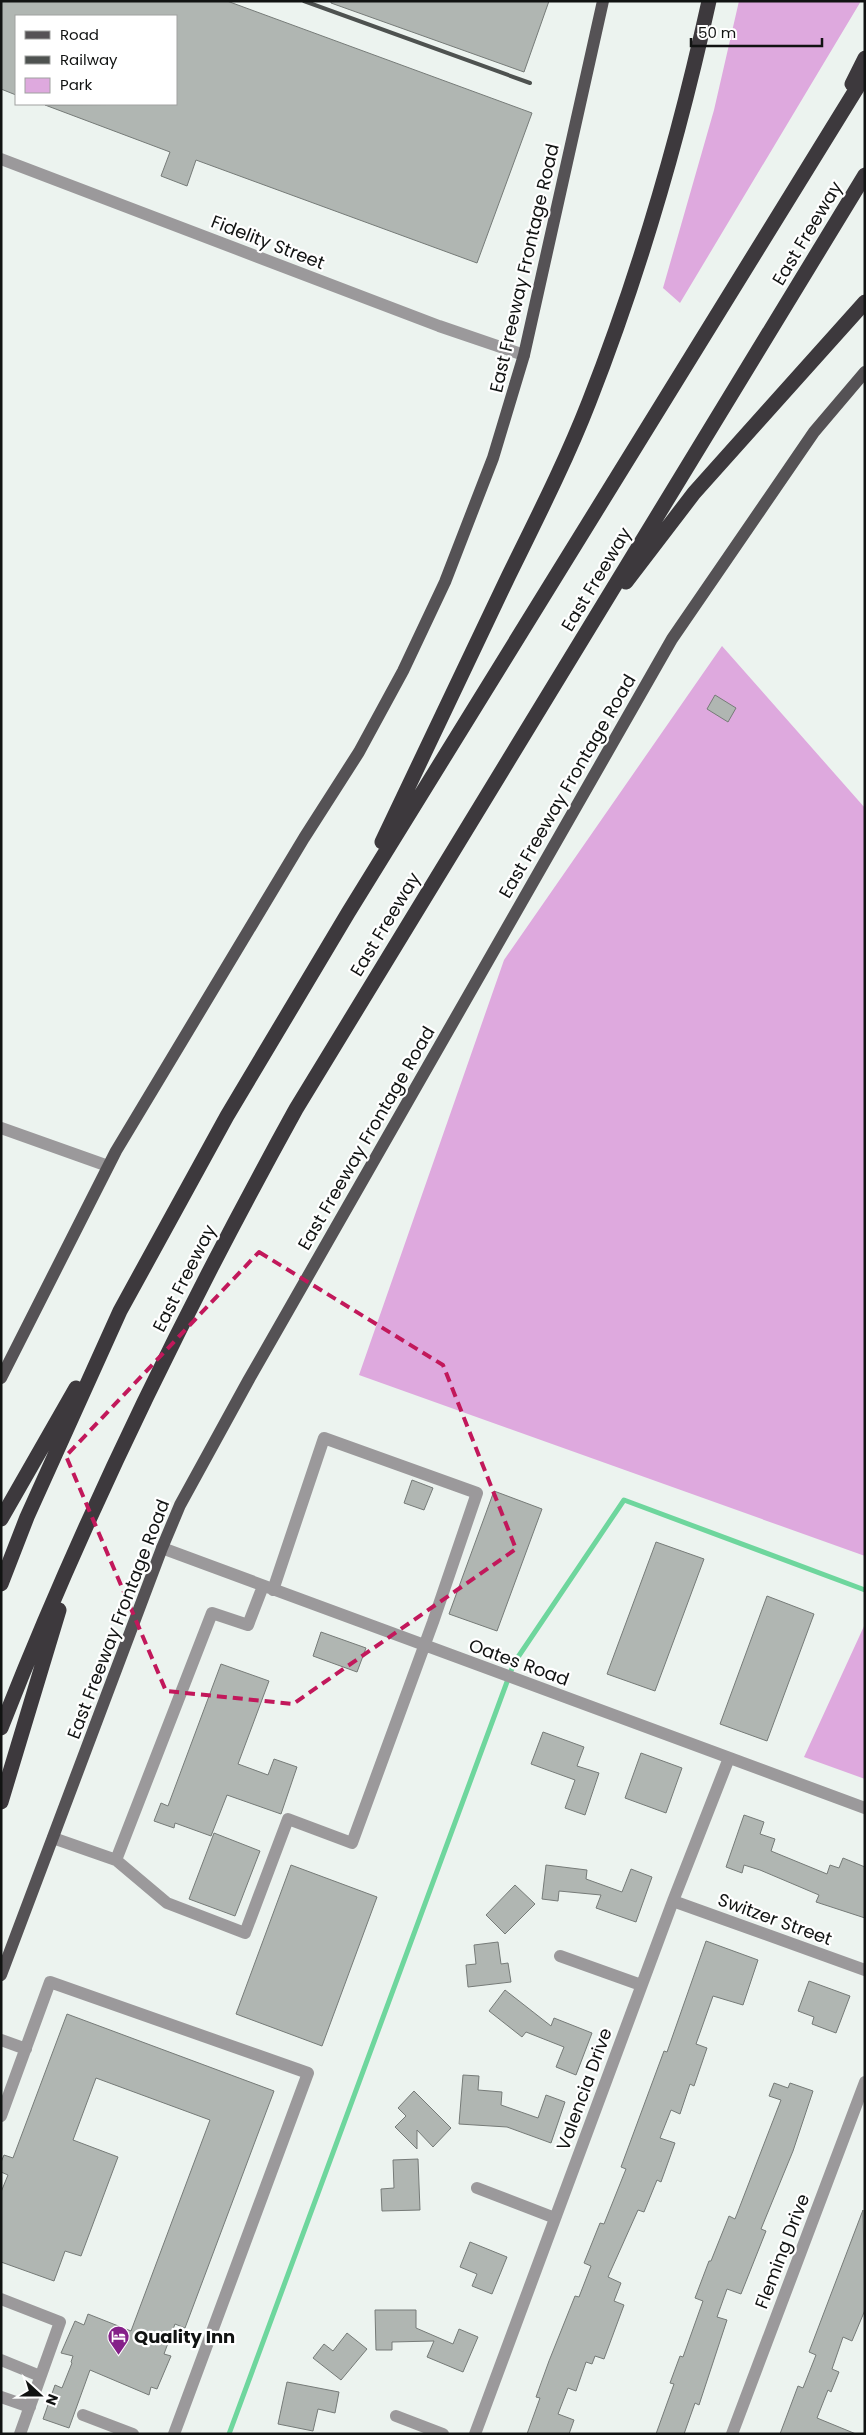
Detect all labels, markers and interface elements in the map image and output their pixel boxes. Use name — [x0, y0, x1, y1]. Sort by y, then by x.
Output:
legend — [15, 15, 178, 105]
scale bar — [691, 15, 822, 47]
text: 50 m — [698, 22, 736, 43]
text: Road — [60, 24, 99, 45]
text: Railway — [60, 49, 118, 70]
text: Park — [60, 74, 92, 95]
street label: East Freeway Frontage Road — [483, 141, 565, 395]
street label: East Freeway — [766, 176, 848, 290]
street label: Fidelity Street — [208, 209, 328, 275]
street label: East Freeway — [555, 522, 637, 636]
street label: East Freeway Frontage Road — [493, 670, 641, 902]
street label: East Freeway — [344, 867, 426, 981]
street label: East Freeway Frontage Road — [292, 1022, 440, 1254]
street label: East Freeway — [146, 1220, 222, 1336]
street label: East Freeway Frontage Road — [61, 1496, 175, 1742]
street label: Oates Road — [465, 1632, 573, 1692]
street label: Switzer Street — [714, 1887, 836, 1951]
street label: Valencia Drive — [550, 2024, 618, 2154]
street label: Fleming Drive — [749, 2190, 815, 2312]
hotel icon: Quality Inn — [106, 2324, 130, 2355]
place label: Quality Inn — [134, 2324, 235, 2349]
north arrow — [15, 2370, 65, 2420]
text: N — [41, 2391, 63, 2408]

